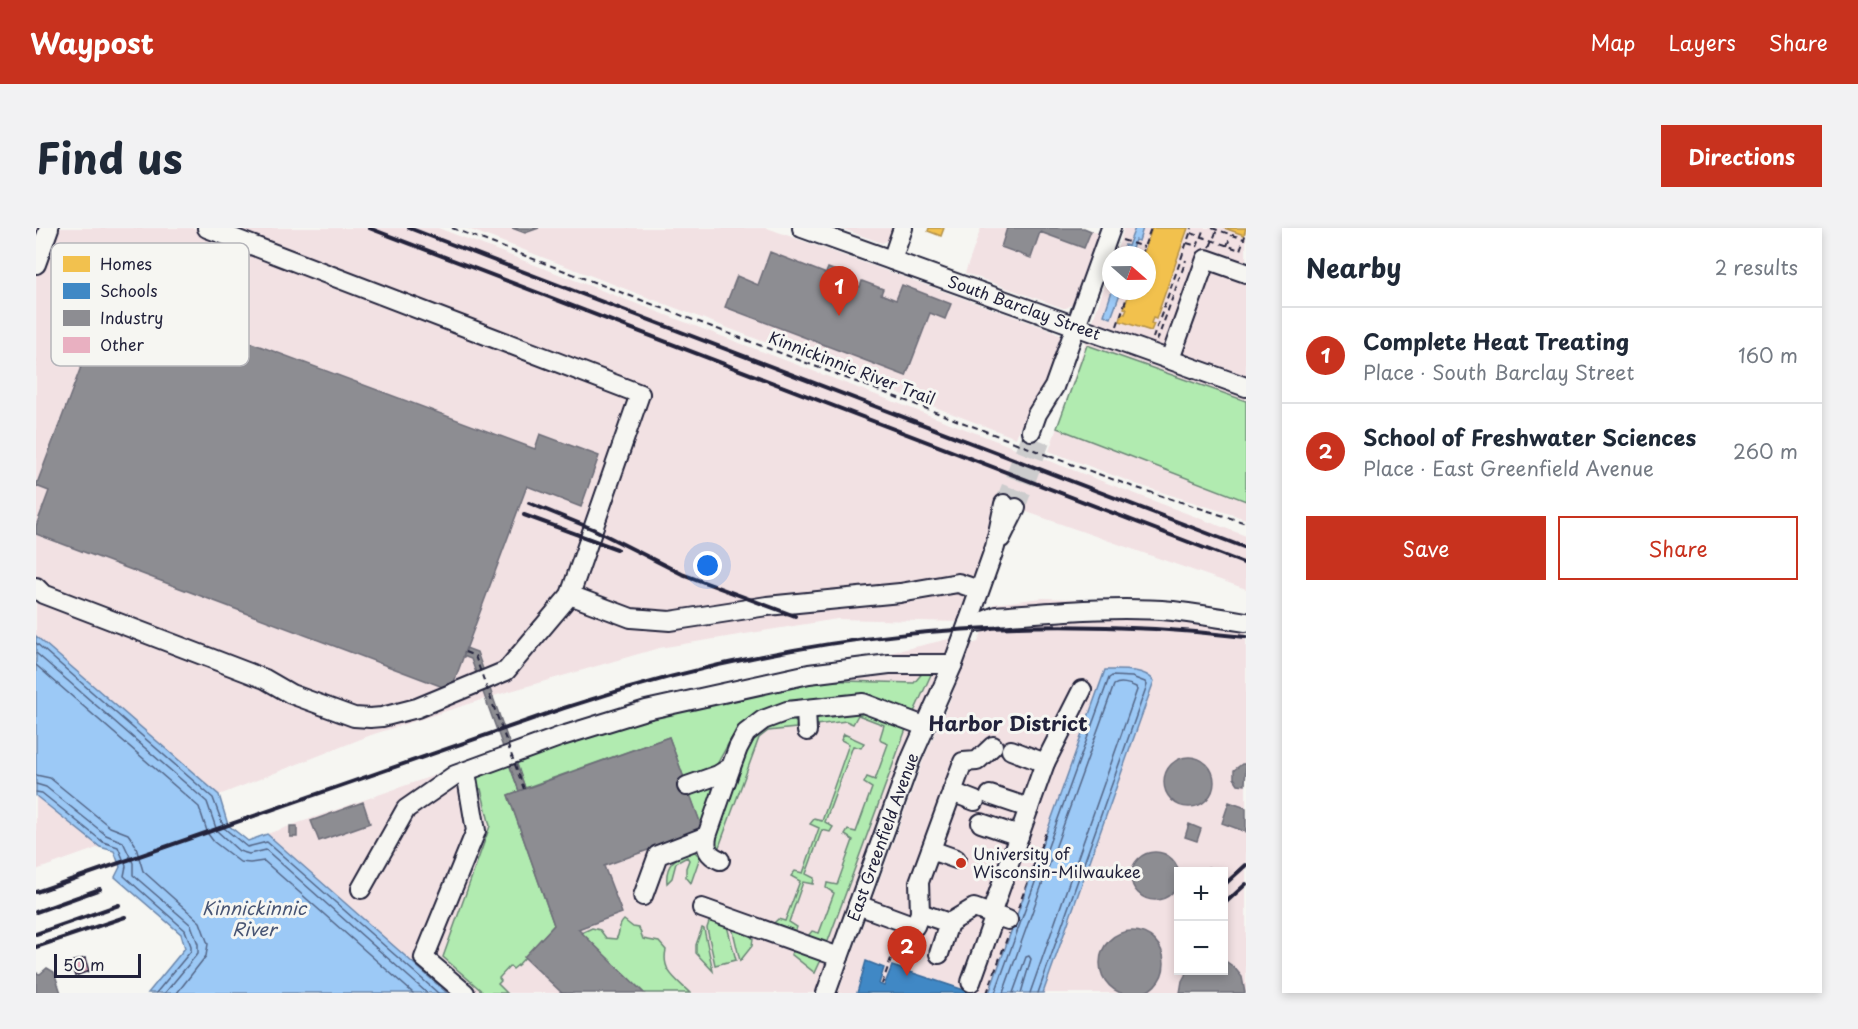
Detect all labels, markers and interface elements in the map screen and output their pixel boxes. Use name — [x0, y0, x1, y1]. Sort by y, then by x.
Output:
text: Waypost — [30, 21, 154, 64]
text: Map — [1591, 26, 1635, 58]
text: Layers — [1668, 26, 1736, 58]
text: Share — [1769, 26, 1828, 58]
text: Find us — [36, 125, 183, 188]
button: Directions — [1661, 125, 1822, 187]
legend — [51, 243, 249, 366]
north arrow — [1102, 246, 1156, 300]
text: Nearby — [1306, 248, 1401, 287]
text: Homes — [100, 251, 152, 275]
text: 2 results — [1715, 252, 1798, 282]
pin: 1 — [820, 266, 858, 316]
street label: South Barclay Street — [945, 268, 1104, 345]
text: Schools — [100, 278, 158, 302]
text: Industry — [100, 305, 163, 329]
street label: Kinnickinnic River Trail — [766, 324, 939, 410]
text: Complete Heat Treating — [1363, 324, 1629, 357]
text: Other — [100, 332, 144, 356]
text: 1 — [1321, 340, 1330, 370]
text: 160 m — [1738, 340, 1798, 370]
text: Place · South Barclay Street — [1363, 357, 1634, 387]
text: School of Freshwater Sciences — [1363, 420, 1696, 453]
text: 2 — [1318, 436, 1333, 466]
text: 260 m — [1733, 436, 1798, 466]
text: Place · East Greenfield Avenue — [1363, 453, 1654, 483]
button: Save — [1306, 516, 1546, 580]
button: Share — [1558, 516, 1798, 580]
your location — [693, 551, 722, 580]
district label: Harbor District — [928, 708, 1088, 738]
street label: East Greenfield Avenue — [840, 748, 924, 924]
place label: University of Wisconsin-Milwaukee — [973, 841, 1141, 883]
marker: University of Wisconsin-Milwaukee — [954, 856, 968, 870]
map controls — [1174, 867, 1228, 975]
button: + — [1174, 867, 1228, 921]
water label: Kinnickinnic River — [202, 894, 308, 942]
button: − — [1174, 921, 1228, 975]
pin: 2 — [888, 926, 926, 976]
scale bar — [54, 951, 141, 978]
text: 50 m — [63, 952, 104, 976]

